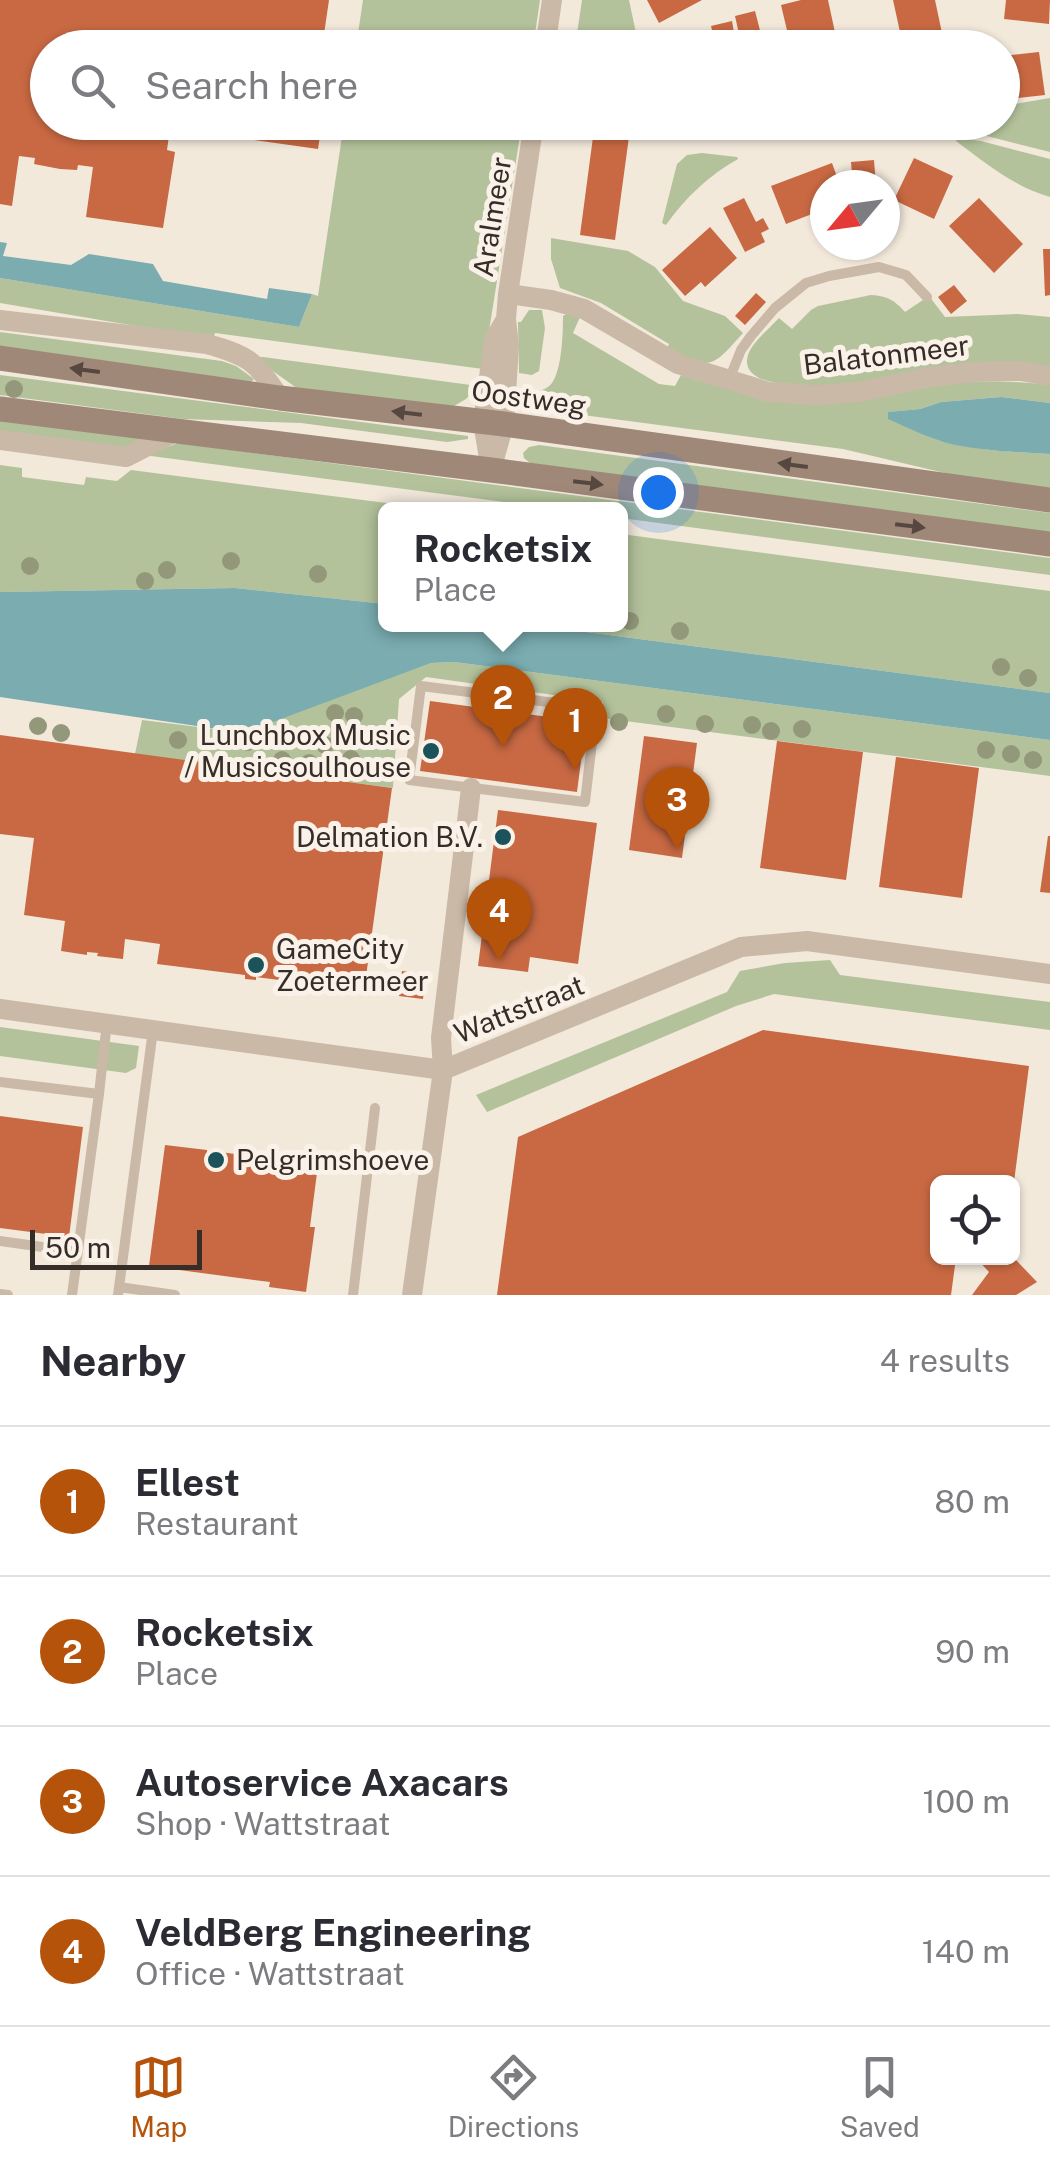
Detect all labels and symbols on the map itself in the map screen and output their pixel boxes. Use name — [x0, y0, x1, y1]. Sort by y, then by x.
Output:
street label: Aralmeer — [466, 155, 517, 279]
north arrow — [810, 170, 900, 260]
street label: Balatonmeer — [801, 328, 971, 381]
one-way arrow — [69, 361, 100, 377]
street label: Oostweg — [470, 373, 589, 422]
one-way arrow — [391, 405, 422, 421]
one-way arrow — [776, 457, 808, 473]
your location — [633, 467, 684, 518]
one-way arrow — [573, 475, 604, 491]
one-way arrow — [895, 518, 927, 534]
pin: 2 — [470, 664, 536, 747]
pin: 1 — [542, 688, 608, 770]
place label: Lunchbox Music / Musicsoulhouse — [184, 718, 411, 783]
marker: Lunchbox Music / Musicsoulhouse — [420, 740, 442, 762]
pin: 3 — [644, 766, 710, 849]
place label: Delmation B.V. — [296, 820, 483, 853]
marker: Delmation B.V. — [492, 826, 514, 848]
pin: 4 — [466, 878, 532, 960]
place label: GameCity Zoetermeer — [276, 932, 429, 997]
marker: GameCity Zoetermeer — [245, 954, 267, 976]
street label: Wattstraat — [449, 968, 589, 1050]
place label: Pelgrimshoeve — [236, 1143, 429, 1176]
marker: Pelgrimshoeve — [205, 1149, 227, 1171]
scale bar — [30, 1225, 202, 1270]

